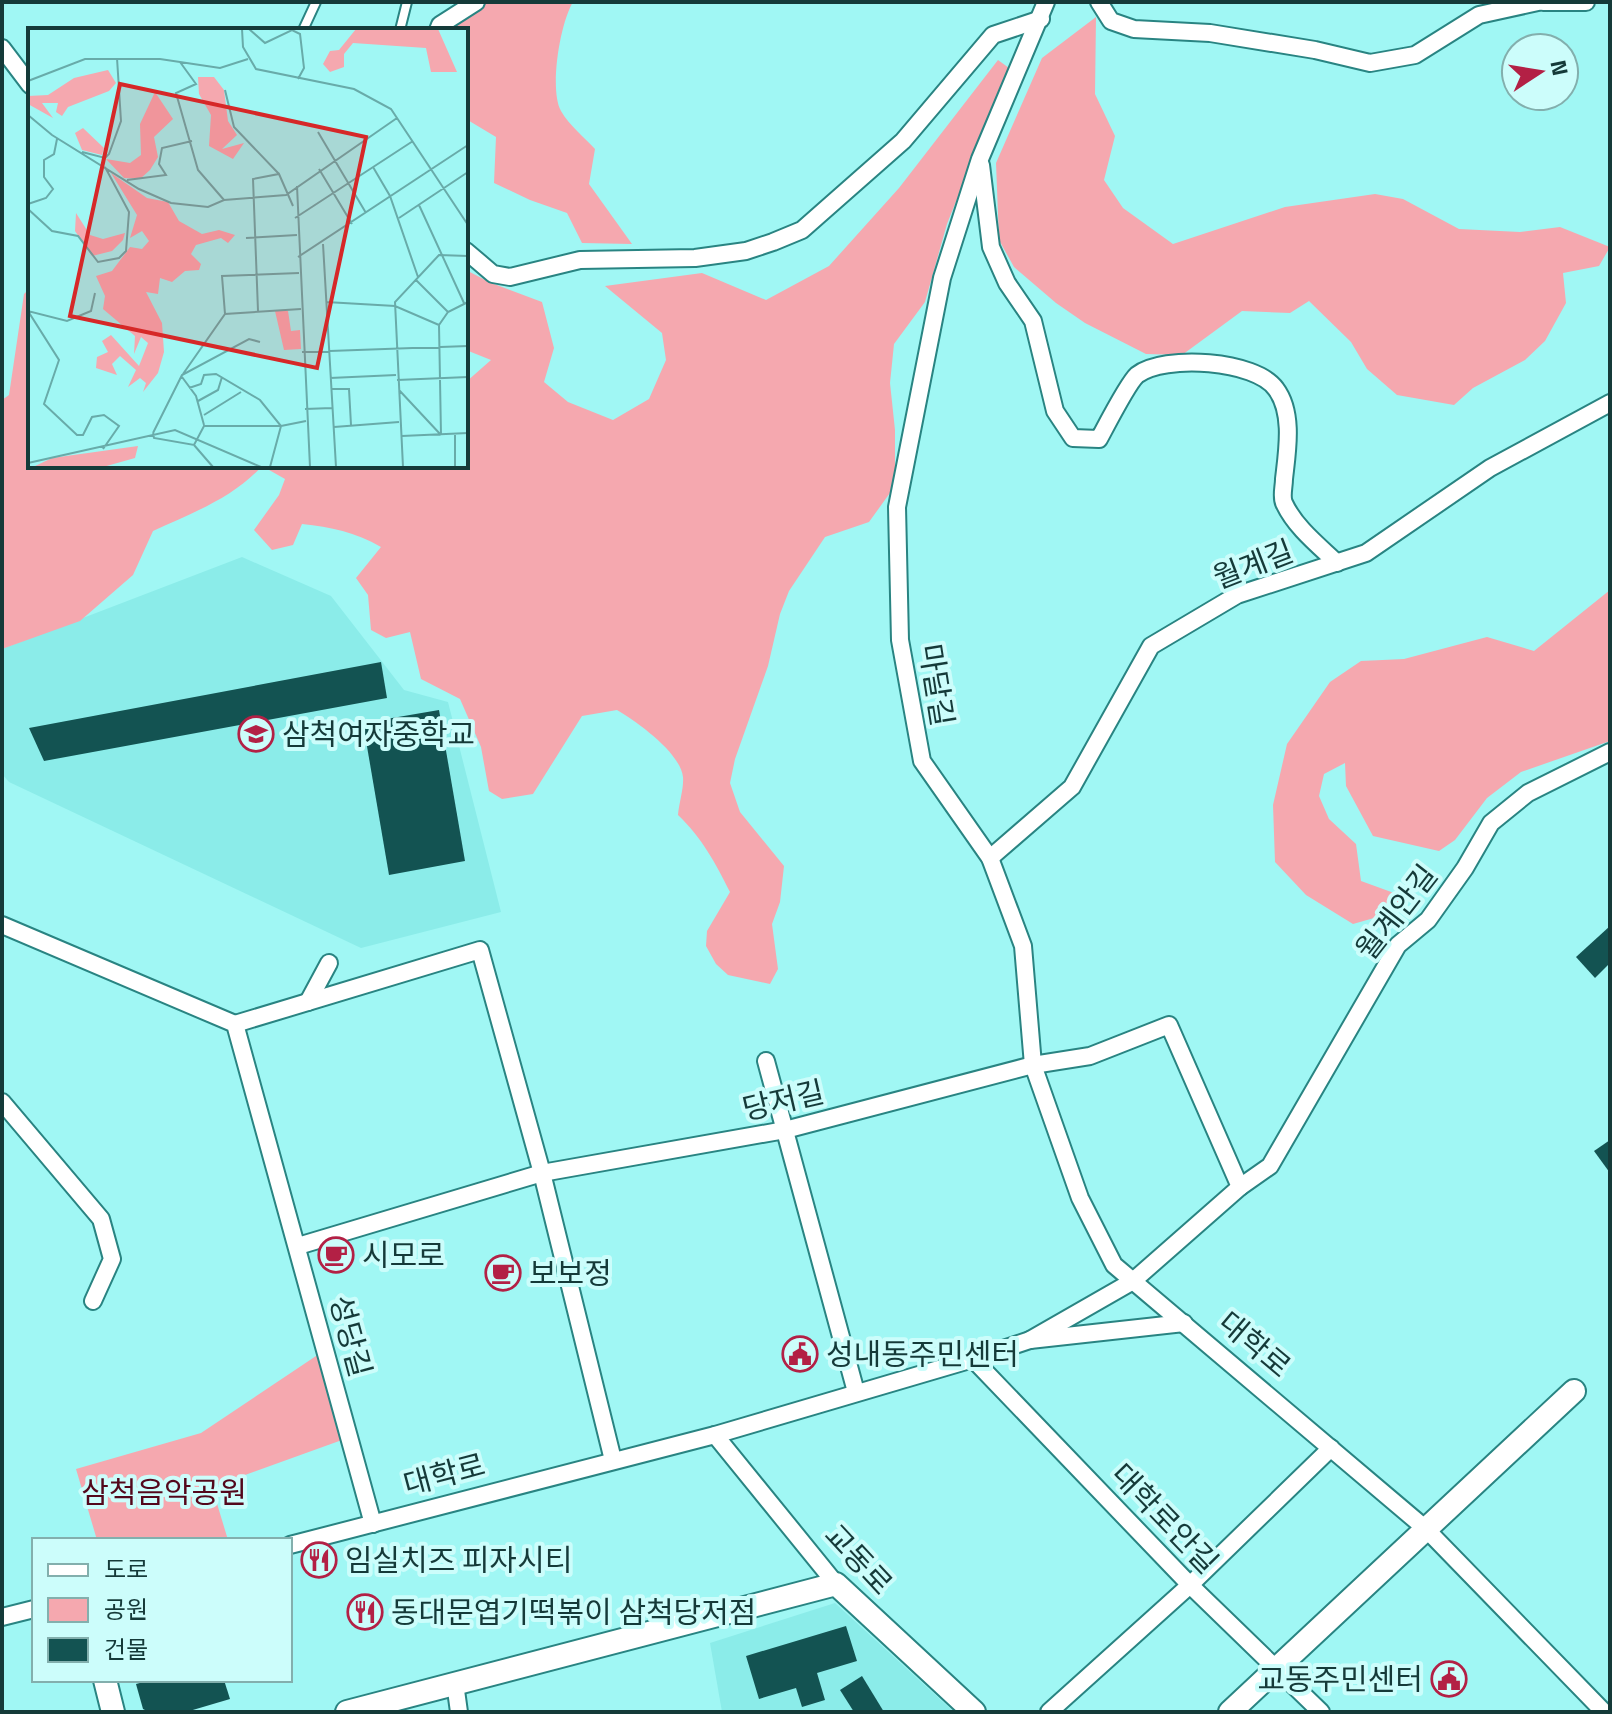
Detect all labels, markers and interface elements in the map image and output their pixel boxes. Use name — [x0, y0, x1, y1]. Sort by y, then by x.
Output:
inset map — [28, 28, 468, 468]
north arrow — [1500, 32, 1580, 112]
text: N — [1541, 57, 1578, 79]
street label: 월계길 — [1206, 528, 1300, 600]
street label: 마달길 — [908, 641, 966, 729]
place label: 삼척여자중학교 — [282, 711, 475, 757]
school or university icon: 삼척여자중학교 — [237, 715, 275, 753]
street label: 월계안길 — [1344, 854, 1448, 970]
street label: 당저길 — [737, 1068, 829, 1132]
place label: 시모로 — [362, 1232, 445, 1278]
cafe icon: 시모로 — [317, 1236, 355, 1274]
place label: 보보정 — [529, 1250, 612, 1296]
cafe icon: 보보정 — [484, 1254, 522, 1292]
street label: 성당길 — [318, 1290, 384, 1382]
street label: 대학로 — [1208, 1300, 1302, 1388]
place label: 성내동주민센터 — [826, 1331, 1019, 1377]
public building icon: 성내동주민센터 — [781, 1335, 819, 1373]
street label: 대학로 — [398, 1441, 490, 1507]
street label: 대학로안길 — [1101, 1452, 1229, 1584]
park label: 삼척음악공원 — [81, 1469, 247, 1515]
street label: 교동로 — [814, 1513, 904, 1605]
place label: 임실치즈 피자시티 — [345, 1537, 572, 1583]
legend — [32, 1538, 292, 1682]
restaurant icon: 임실치즈 피자시티 — [300, 1541, 338, 1579]
text: 도로 — [104, 1551, 148, 1587]
place label: 동대문엽기떡볶이 삼척당저점 — [391, 1589, 756, 1635]
text: 공원 — [104, 1591, 148, 1627]
restaurant icon: 동대문엽기떡볶이 삼척당저점 — [346, 1593, 384, 1631]
text: 건물 — [104, 1631, 148, 1667]
place label: 교동주민센터 — [1257, 1656, 1423, 1702]
public building icon: 교동주민센터 — [1430, 1660, 1468, 1698]

